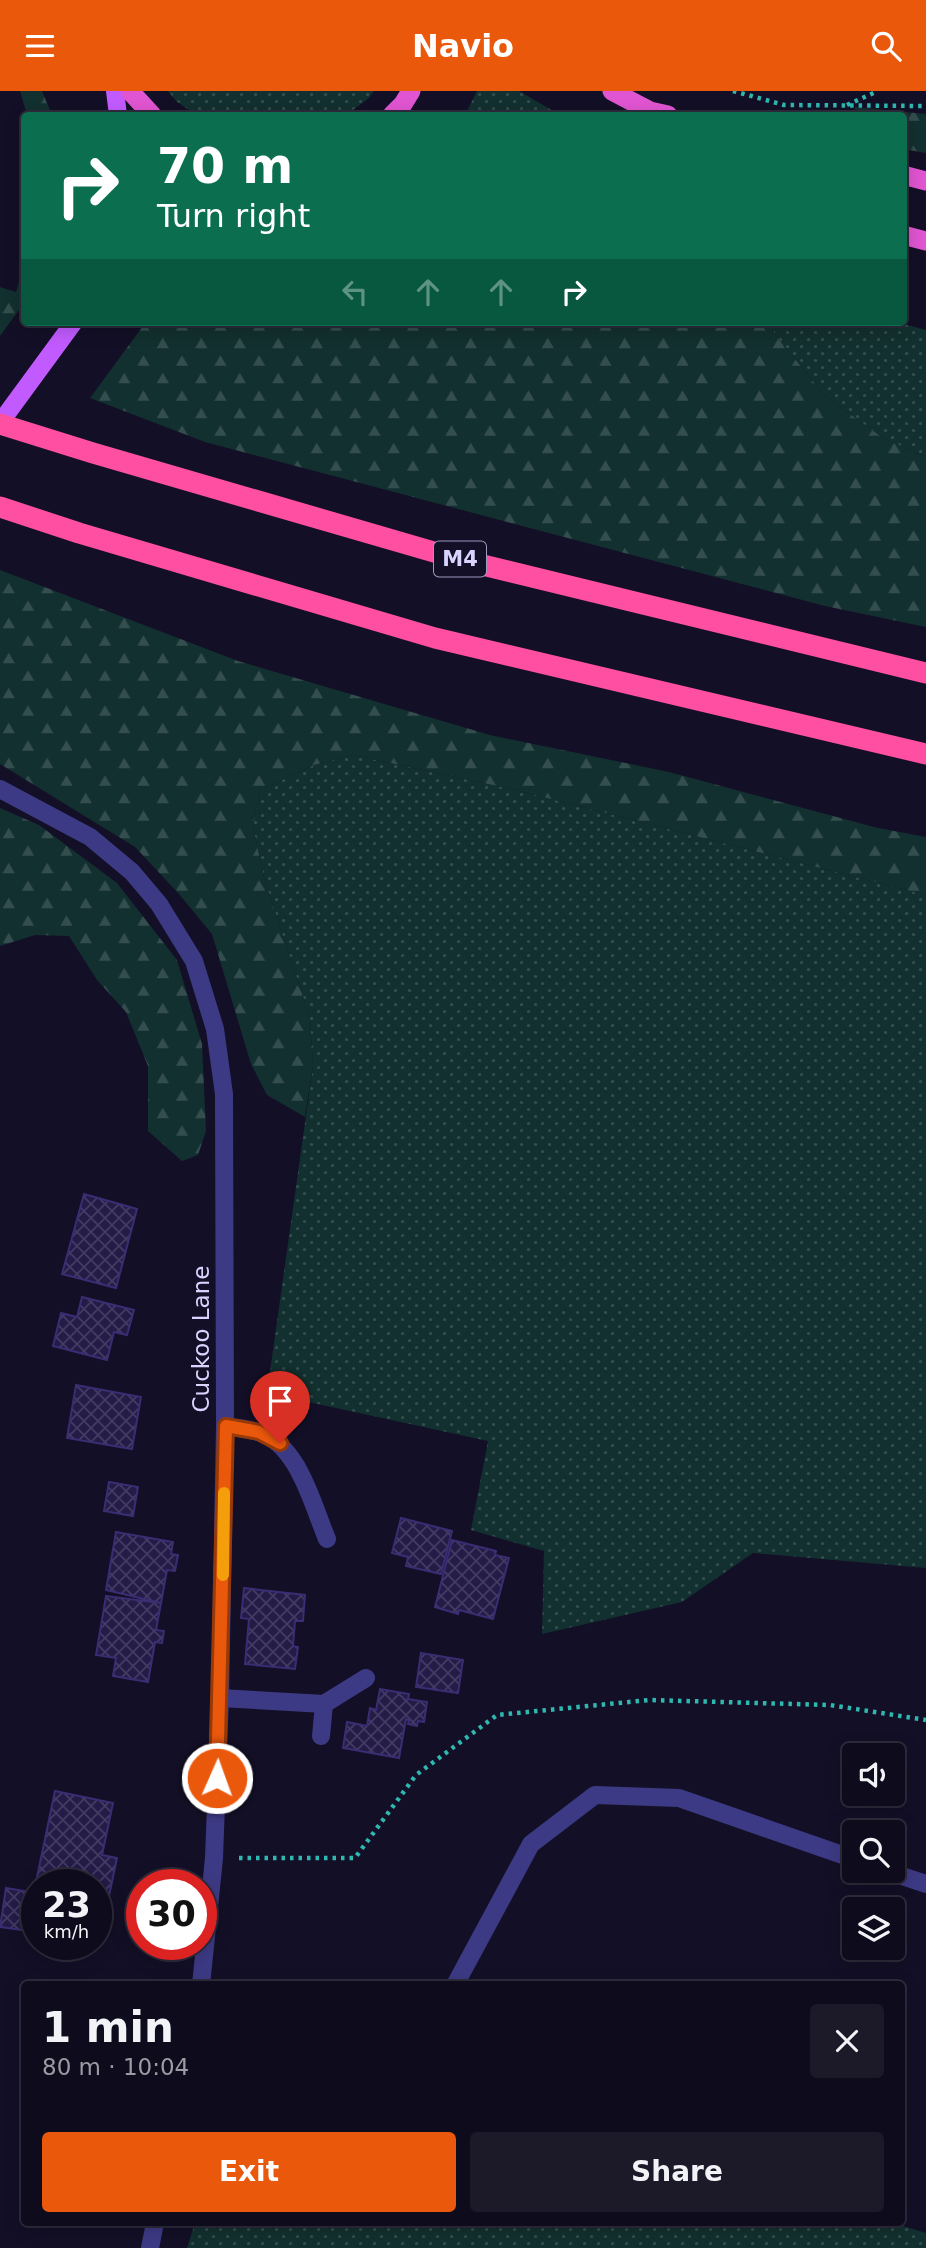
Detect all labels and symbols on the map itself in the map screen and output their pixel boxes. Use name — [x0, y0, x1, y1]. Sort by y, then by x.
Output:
road number: M4 — [434, 541, 486, 577]
street label: Cuckoo Lane — [188, 1266, 214, 1412]
pin — [250, 1371, 310, 1443]
position arrow — [180, 1741, 254, 1815]
speed limit sign: 30 — [126, 1869, 217, 1960]

